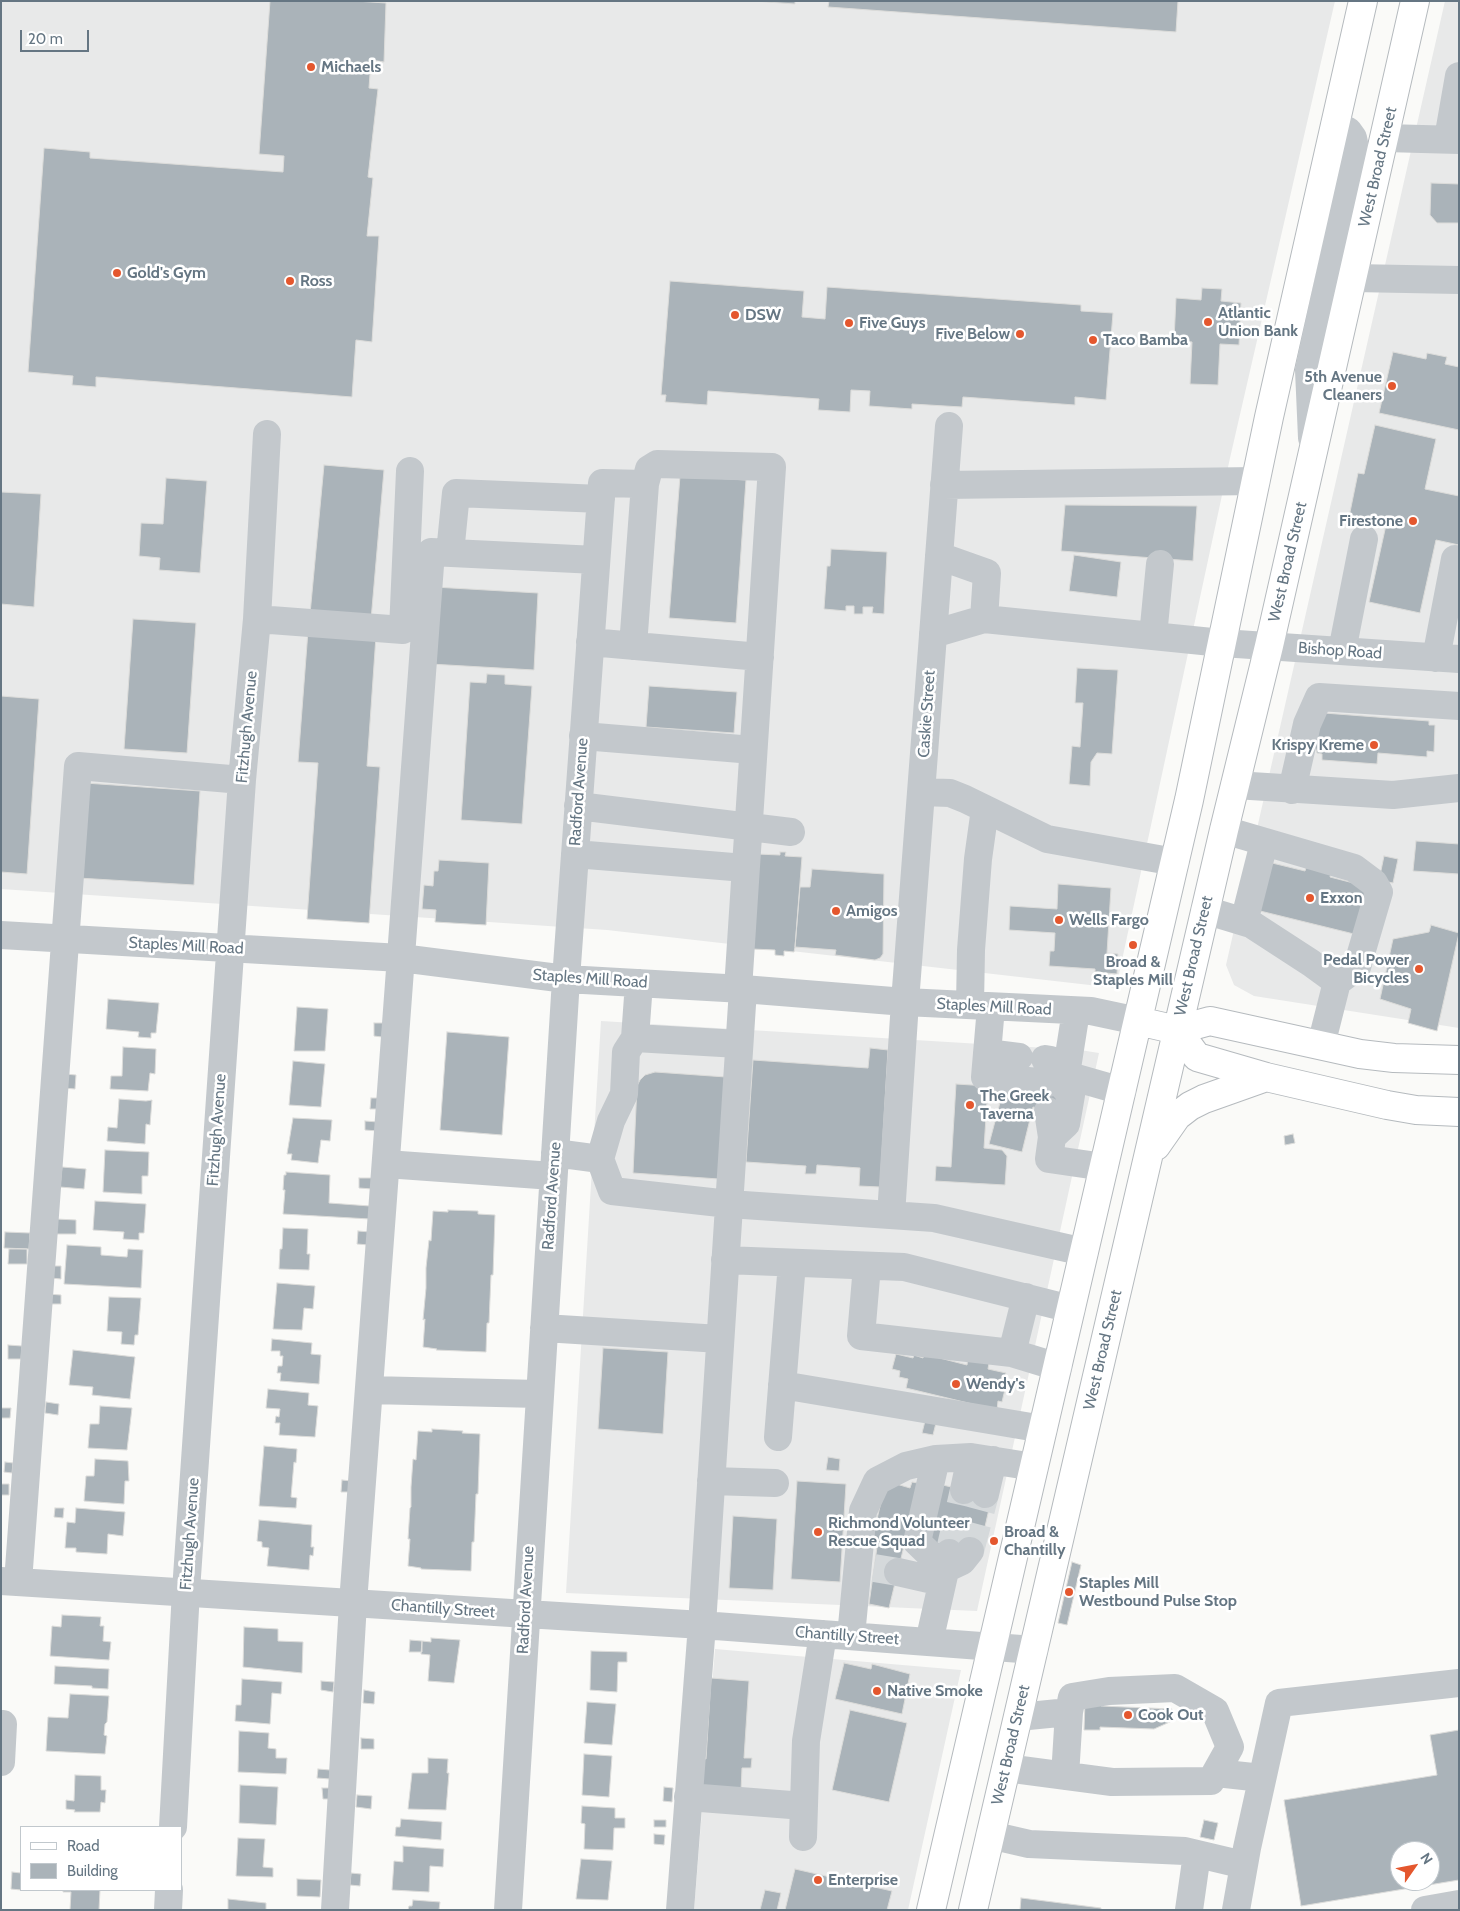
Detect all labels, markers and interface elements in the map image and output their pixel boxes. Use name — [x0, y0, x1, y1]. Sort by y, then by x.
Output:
scale bar — [22, 20, 91, 52]
text: 20 m — [28, 30, 63, 48]
place label: Michaels — [321, 57, 381, 77]
marker: Michaels — [305, 61, 317, 73]
street label: West Broad Street — [1355, 105, 1401, 229]
place label: Gold's Gym — [127, 263, 206, 283]
marker: Gold's Gym — [111, 267, 123, 279]
place label: Ross — [300, 271, 332, 291]
marker: Ross — [284, 275, 296, 287]
place label: Atlantic Union Bank — [1218, 303, 1298, 341]
place label: DSW — [745, 305, 781, 325]
marker: DSW — [729, 309, 741, 321]
place label: Five Guys — [859, 313, 925, 333]
marker: Atlantic Union Bank — [1202, 316, 1214, 328]
marker: Five Guys — [843, 317, 855, 329]
place label: Five Below — [935, 324, 1010, 344]
marker: Five Below — [1014, 328, 1026, 340]
place label: Taco Bamba — [1103, 330, 1188, 350]
marker: Taco Bamba — [1087, 334, 1099, 346]
place label: 5th Avenue Cleaners — [1304, 367, 1382, 405]
marker: 5th Avenue Cleaners — [1386, 380, 1398, 392]
street label: West Broad Street — [1265, 500, 1311, 624]
place label: Firestone — [1339, 511, 1403, 531]
marker: Firestone — [1407, 515, 1419, 527]
street label: Bishop Road — [1297, 638, 1383, 664]
street label: Fitzhugh Avenue — [233, 670, 261, 784]
street label: Caskie Street — [914, 670, 940, 758]
place label: Krispy Kreme — [1271, 735, 1364, 755]
street label: Radford Avenue — [566, 737, 592, 847]
marker: Krispy Kreme — [1368, 739, 1380, 751]
place label: Exxon — [1320, 888, 1362, 908]
marker: Exxon — [1304, 892, 1316, 904]
street label: West Broad Street — [1171, 894, 1217, 1018]
place label: Amigos — [846, 901, 898, 921]
marker: Amigos — [830, 905, 842, 917]
place label: Wells Fargo — [1069, 910, 1149, 930]
marker: Wells Fargo — [1053, 914, 1065, 926]
street label: Staples Mill Road — [128, 933, 244, 959]
marker: Broad & Staples Mill — [1127, 939, 1139, 951]
place label: Pedal Power Bicycles — [1323, 950, 1409, 988]
place label: Broad & Staples Mill — [1093, 952, 1173, 990]
marker: Pedal Power Bicycles — [1413, 963, 1425, 975]
street label: Staples Mill Road — [532, 965, 648, 993]
street label: Staples Mill Road — [936, 994, 1052, 1020]
street label: Fitzhugh Avenue — [203, 1073, 231, 1187]
place label: The Greek Taverna — [980, 1086, 1049, 1124]
marker: The Greek Taverna — [964, 1099, 976, 1111]
street label: Radford Avenue — [539, 1141, 565, 1251]
street label: West Broad Street — [1080, 1288, 1126, 1412]
place label: Wendy's — [966, 1374, 1025, 1394]
marker: Wendy's — [950, 1378, 962, 1390]
street label: Fitzhugh Avenue — [176, 1477, 204, 1591]
place label: Richmond Volunteer Rescue Squad — [828, 1513, 970, 1551]
place label: Broad & Chantilly — [1004, 1522, 1066, 1560]
marker: Richmond Volunteer Rescue Squad — [812, 1526, 824, 1538]
marker: Broad & Chantilly — [988, 1535, 1000, 1547]
street label: Radford Avenue — [514, 1546, 538, 1654]
place label: Staples Mill Westbound Pulse Stop — [1079, 1573, 1237, 1611]
marker: Staples Mill Westbound Pulse Stop — [1063, 1586, 1075, 1598]
street label: Chantilly Street — [390, 1596, 496, 1622]
street label: Chantilly Street — [794, 1623, 900, 1649]
place label: Native Smoke — [887, 1681, 983, 1701]
street label: West Broad Street — [988, 1683, 1034, 1807]
marker: Native Smoke — [871, 1685, 883, 1697]
place label: Cook Out — [1138, 1705, 1204, 1725]
marker: Cook Out — [1122, 1709, 1134, 1721]
legend — [20, 1826, 182, 1891]
text: Road — [67, 1837, 100, 1855]
north arrow — [1390, 1841, 1440, 1891]
text: N — [1416, 1849, 1437, 1867]
text: Building — [67, 1862, 118, 1880]
place label: Enterprise — [828, 1870, 898, 1890]
marker: Enterprise — [812, 1874, 824, 1886]

